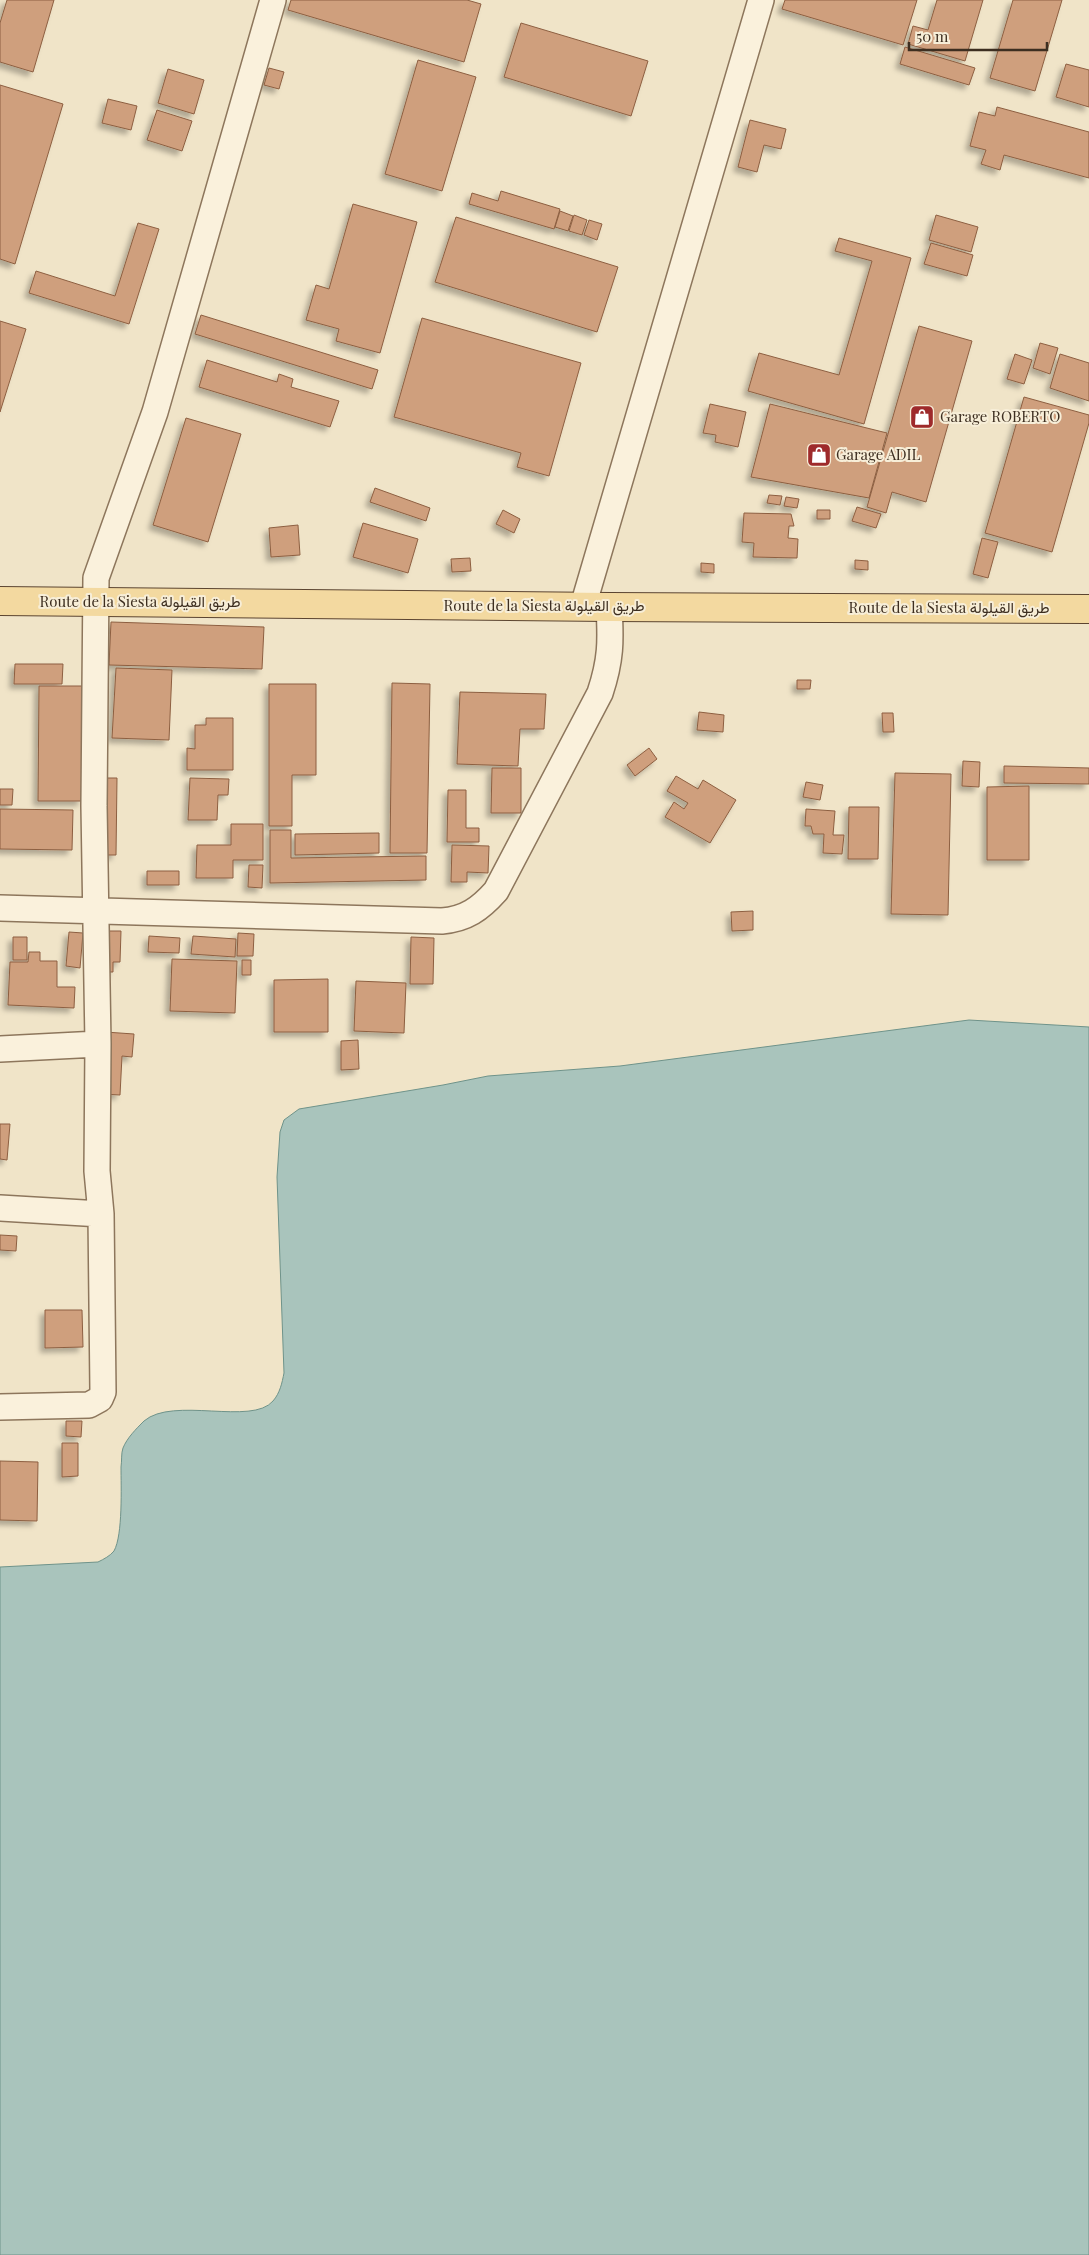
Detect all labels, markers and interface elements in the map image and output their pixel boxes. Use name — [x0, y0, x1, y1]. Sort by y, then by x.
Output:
scale bar — [909, 20, 1046, 52]
text: 50 m — [916, 26, 949, 46]
shop icon: Garage ROBERTO — [909, 404, 935, 430]
place label: Garage ROBERTO — [940, 406, 1060, 426]
shop icon: Garage ADIL — [806, 442, 832, 468]
place label: Garage ADIL — [836, 444, 921, 464]
street label: Route de la Siesta طريق القيلولة — [39, 591, 241, 612]
street label: Route de la Siesta طريق القيلولة — [443, 595, 645, 616]
street label: Route de la Siesta طريق القيلولة — [848, 597, 1050, 618]

